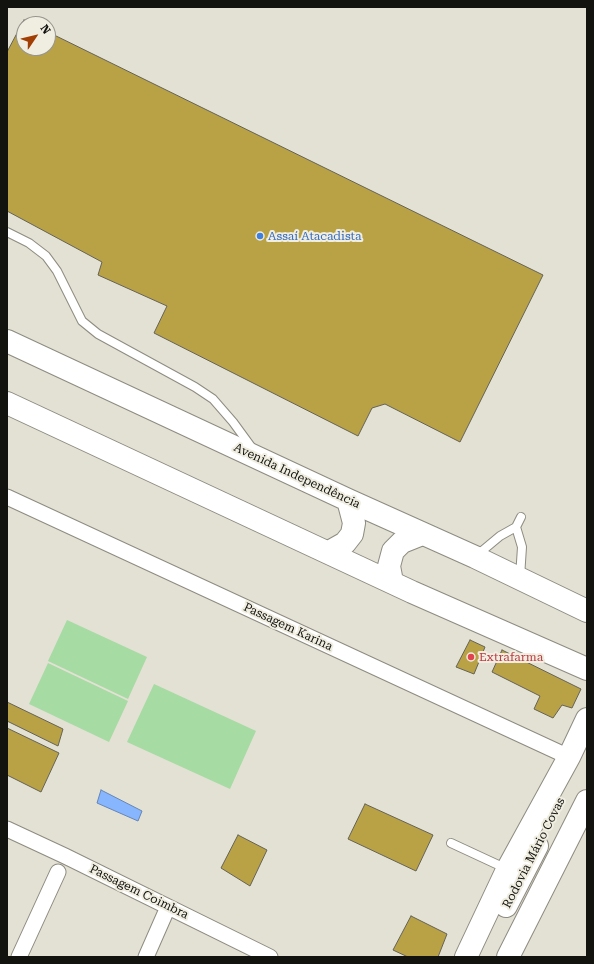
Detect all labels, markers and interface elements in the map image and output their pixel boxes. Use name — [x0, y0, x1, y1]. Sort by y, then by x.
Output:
north arrow — [16, 16, 56, 56]
text: N — [38, 22, 53, 37]
place label: Assaí Atacadista — [268, 229, 362, 243]
marker: Assaí Atacadista — [255, 231, 265, 241]
street label: Avenida Independência — [231, 440, 363, 512]
street label: Passagem Karina — [241, 600, 335, 654]
place label: Extrafarma — [479, 650, 543, 664]
marker: Extrafarma — [466, 652, 476, 662]
street label: Rodovia Mário Covas — [500, 795, 568, 911]
street label: Passagem Coimbra — [87, 862, 191, 922]

